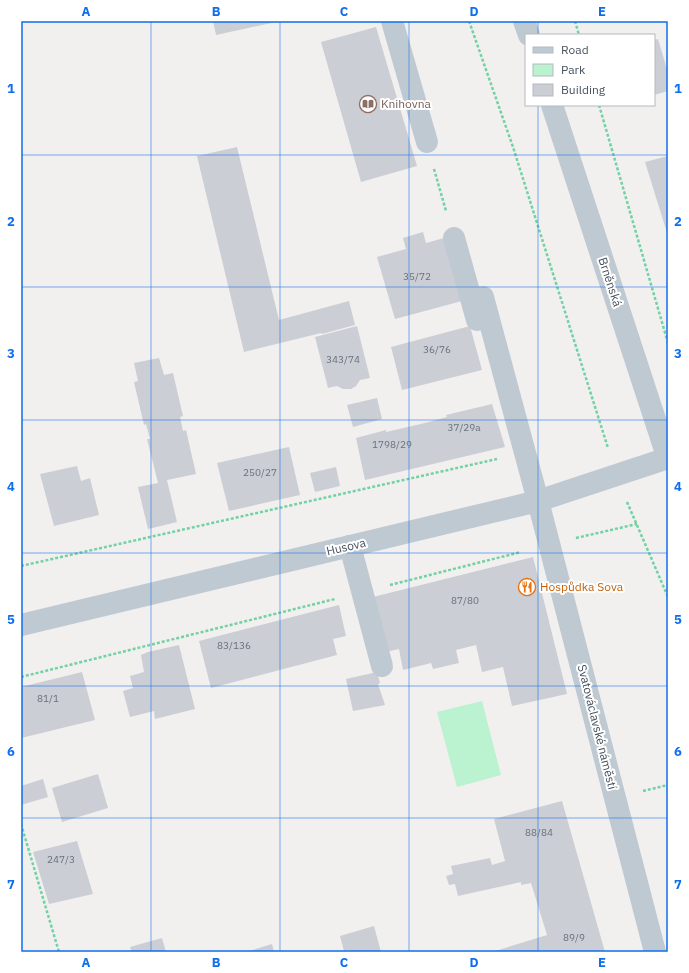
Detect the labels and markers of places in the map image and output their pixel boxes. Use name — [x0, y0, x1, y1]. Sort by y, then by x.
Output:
library icon: Knihovna — [358, 94, 378, 114]
place label: Knihovna — [381, 96, 431, 111]
restaurant icon: Hospůdka Sova — [517, 577, 537, 597]
place label: Hospůdka Sova — [540, 579, 624, 594]

